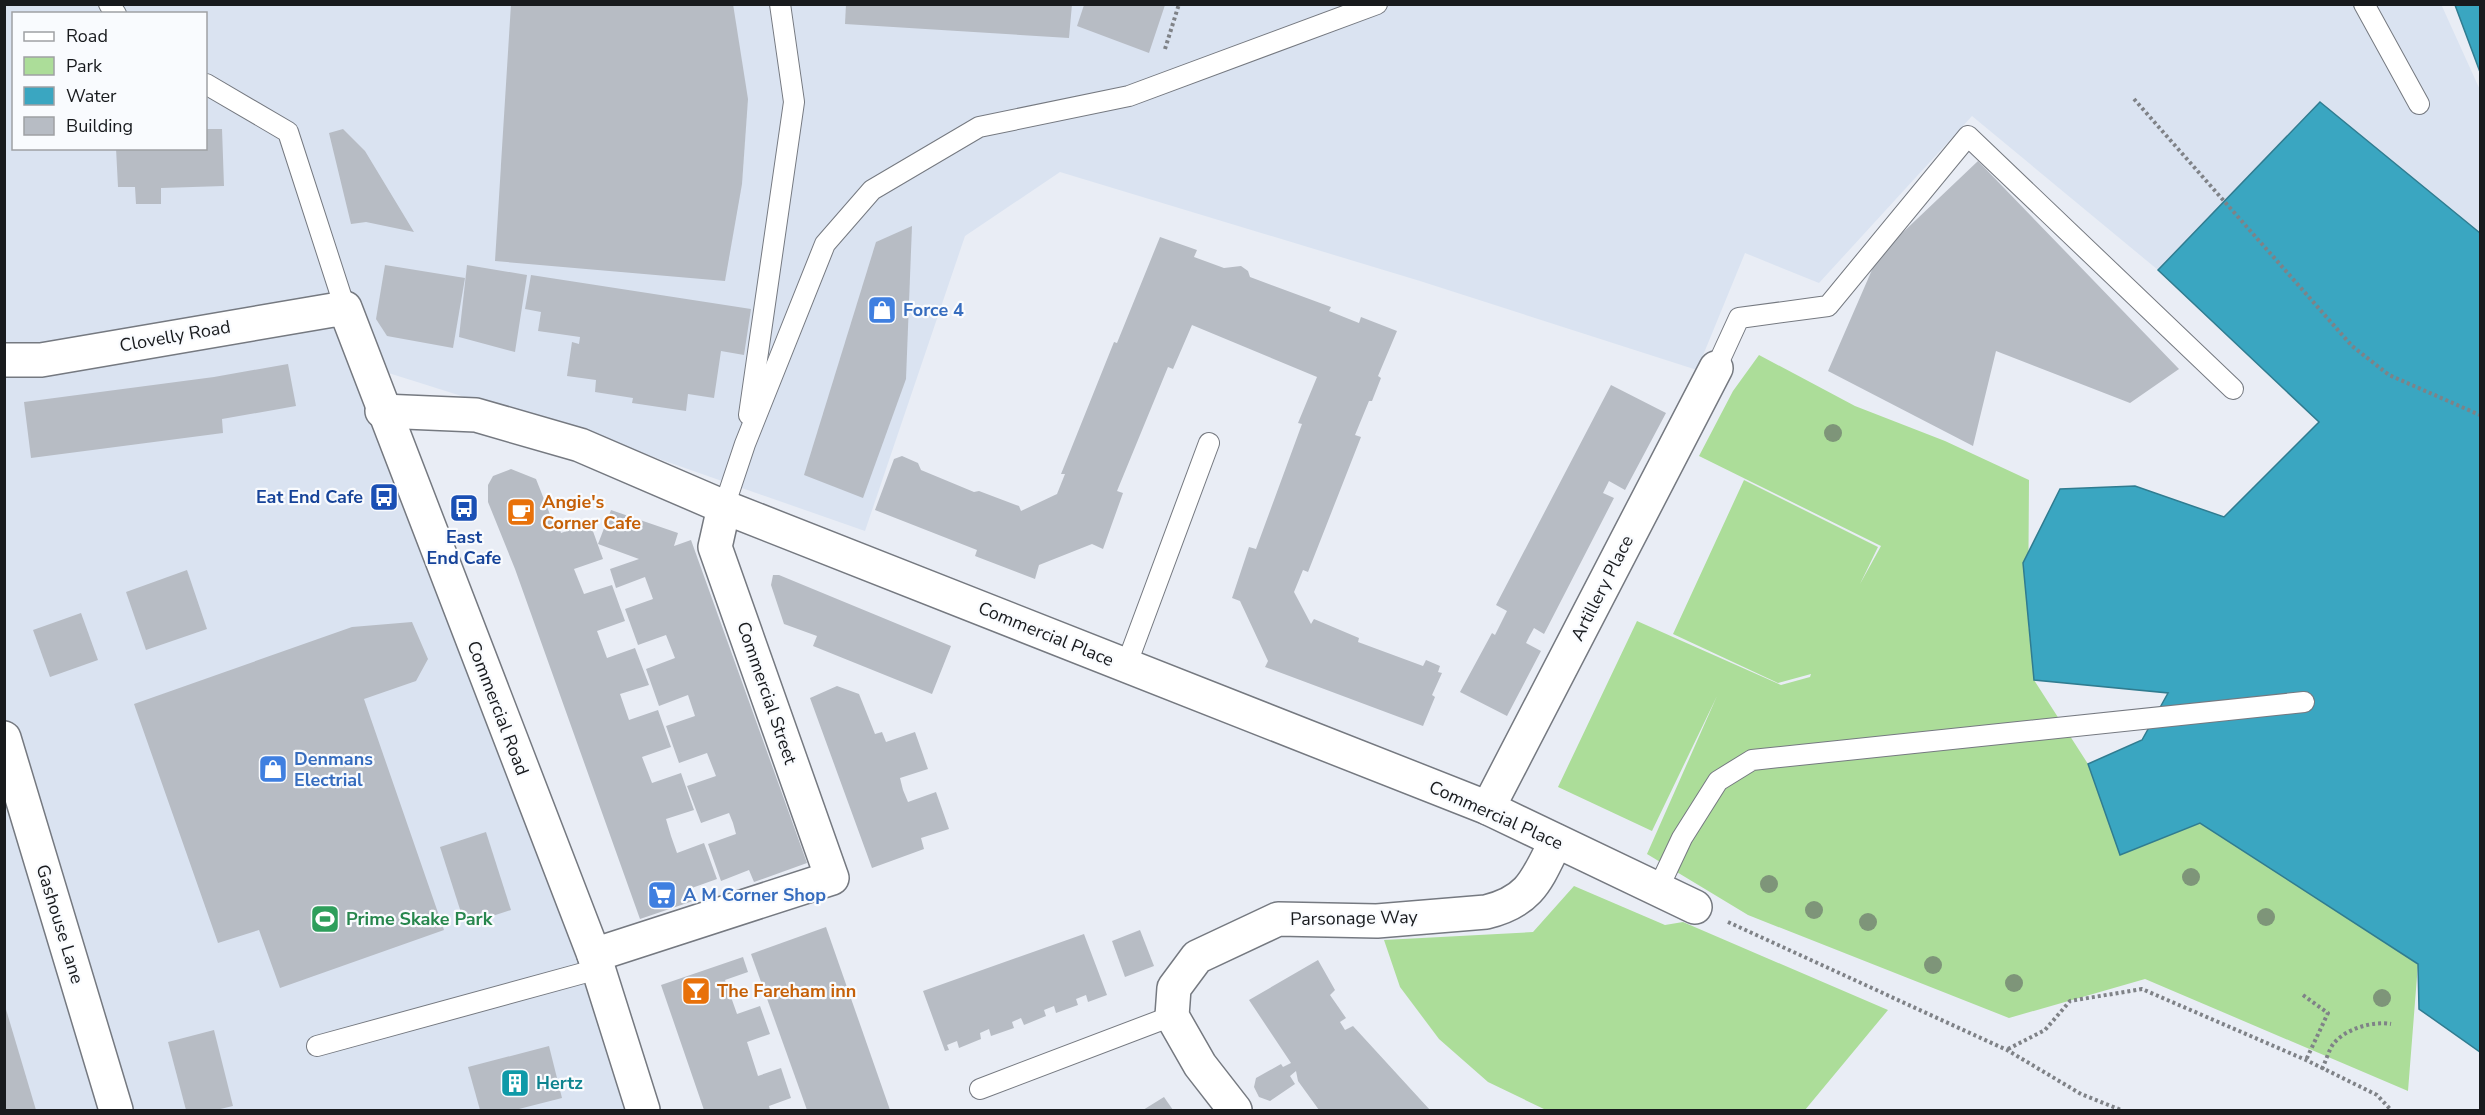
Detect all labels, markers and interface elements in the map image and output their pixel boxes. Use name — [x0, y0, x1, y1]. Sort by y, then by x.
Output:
legend — [12, 12, 207, 150]
text: Road — [66, 24, 108, 48]
text: Park — [66, 54, 103, 78]
text: Water — [66, 84, 117, 108]
text: Building — [66, 114, 133, 138]
shop icon: Force 4 — [866, 294, 898, 326]
place label: Force 4 — [903, 298, 964, 322]
street label: Clovelly Road — [118, 314, 232, 358]
bus stop icon: Eat End Cafe — [368, 481, 400, 513]
place label: Eat End Cafe — [256, 485, 363, 509]
place label: Angie's Corner Cafe — [542, 490, 641, 535]
bus stop icon: East End Cafe — [448, 492, 480, 524]
cafe icon: Angie's Corner Cafe — [505, 496, 537, 528]
place label: East End Cafe — [427, 525, 502, 570]
street label: Artillery Place — [1565, 531, 1639, 645]
street label: Commercial Place — [975, 596, 1117, 672]
street label: Commercial Street — [731, 618, 803, 768]
street label: Commercial Road — [461, 637, 535, 779]
place label: Denmans Electrial — [294, 747, 373, 792]
shop icon: Denmans Electrial — [257, 753, 289, 785]
street label: Commercial Place — [1425, 775, 1567, 855]
street label: Gashouse Lane — [30, 861, 90, 987]
supermarket icon: A M Corner Shop — [646, 879, 678, 911]
place label: A M Corner Shop — [683, 883, 826, 907]
sports icon: Prime Skake Park — [309, 903, 341, 935]
street label: Parsonage Way — [1290, 905, 1419, 931]
place label: Prime Skake Park — [346, 907, 493, 931]
bar icon: The Fareham inn — [680, 975, 712, 1007]
place label: The Fareham inn — [717, 979, 856, 1003]
building icon: Hertz — [499, 1067, 531, 1099]
place label: Hertz — [536, 1071, 583, 1095]

